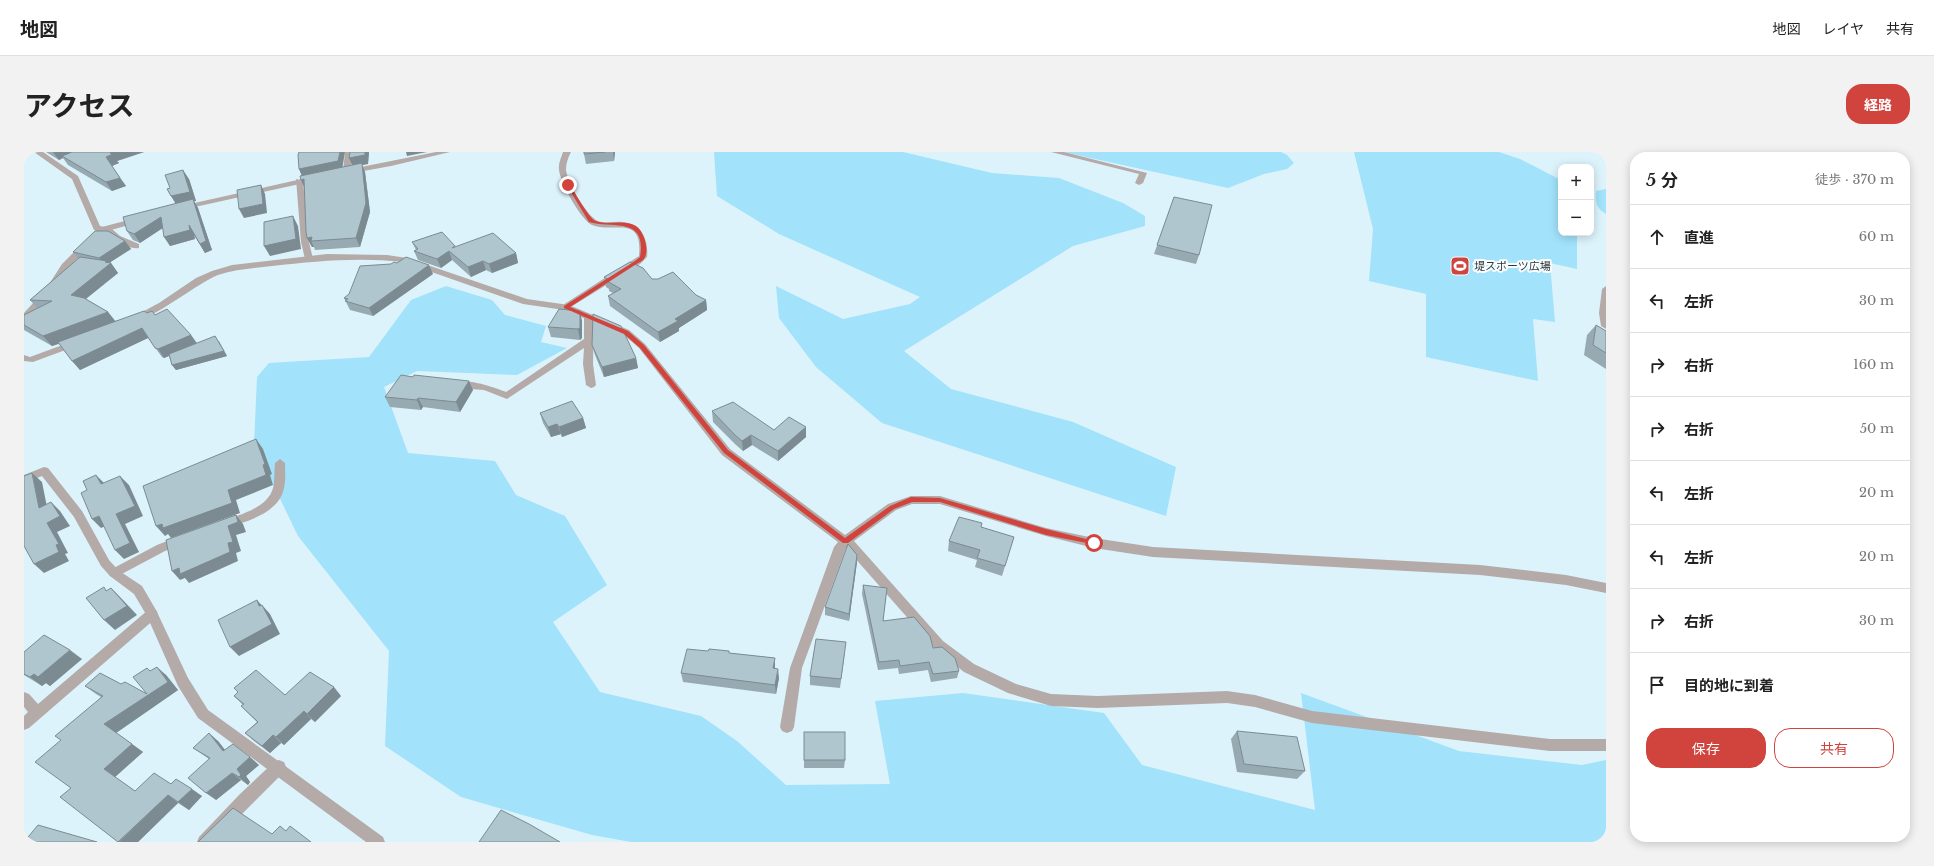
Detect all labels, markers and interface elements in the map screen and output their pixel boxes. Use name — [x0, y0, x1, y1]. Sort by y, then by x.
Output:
text: 地図 — [20, 18, 58, 41]
text: 地図 — [1772, 20, 1800, 38]
text: レイヤ — [1822, 20, 1864, 38]
text: 共有 — [1886, 20, 1914, 38]
button: 経路 — [1846, 84, 1910, 124]
text: アクセス — [24, 89, 135, 124]
map controls — [1558, 164, 1594, 236]
button: + — [1558, 164, 1594, 200]
text: 5 分 — [1646, 170, 1678, 191]
text: 徒歩 · 370 m — [1815, 171, 1894, 188]
route end — [559, 176, 577, 194]
button: − — [1558, 200, 1594, 236]
icon: ahead — [1646, 226, 1668, 248]
text: 直進 — [1684, 228, 1714, 247]
text: 60 m — [1859, 228, 1894, 245]
sports icon: 堤スポーツ広場 — [1449, 255, 1471, 277]
place label: 堤スポーツ広場 — [1474, 259, 1551, 273]
icon: left — [1646, 290, 1668, 312]
text: 左折 — [1684, 292, 1714, 311]
text: 30 m — [1859, 292, 1894, 309]
icon: right — [1646, 354, 1668, 376]
text: 右折 — [1684, 356, 1714, 375]
text: 160 m — [1853, 356, 1894, 373]
icon: right — [1646, 418, 1668, 440]
text: 右折 — [1684, 420, 1714, 439]
text: 50 m — [1860, 420, 1894, 437]
icon: left — [1646, 482, 1668, 504]
text: 左折 — [1684, 484, 1714, 503]
text: 20 m — [1859, 484, 1894, 501]
route start — [1085, 534, 1103, 552]
icon: left — [1646, 546, 1668, 568]
text: 左折 — [1684, 548, 1714, 567]
text: 20 m — [1859, 548, 1894, 565]
icon: right — [1646, 610, 1668, 632]
text: 右折 — [1684, 612, 1714, 631]
text: 30 m — [1859, 612, 1894, 629]
icon: arrive — [1646, 674, 1668, 696]
text: 目的地に到着 — [1684, 676, 1774, 695]
button: 保存 — [1646, 728, 1766, 768]
button: 共有 — [1774, 728, 1894, 768]

